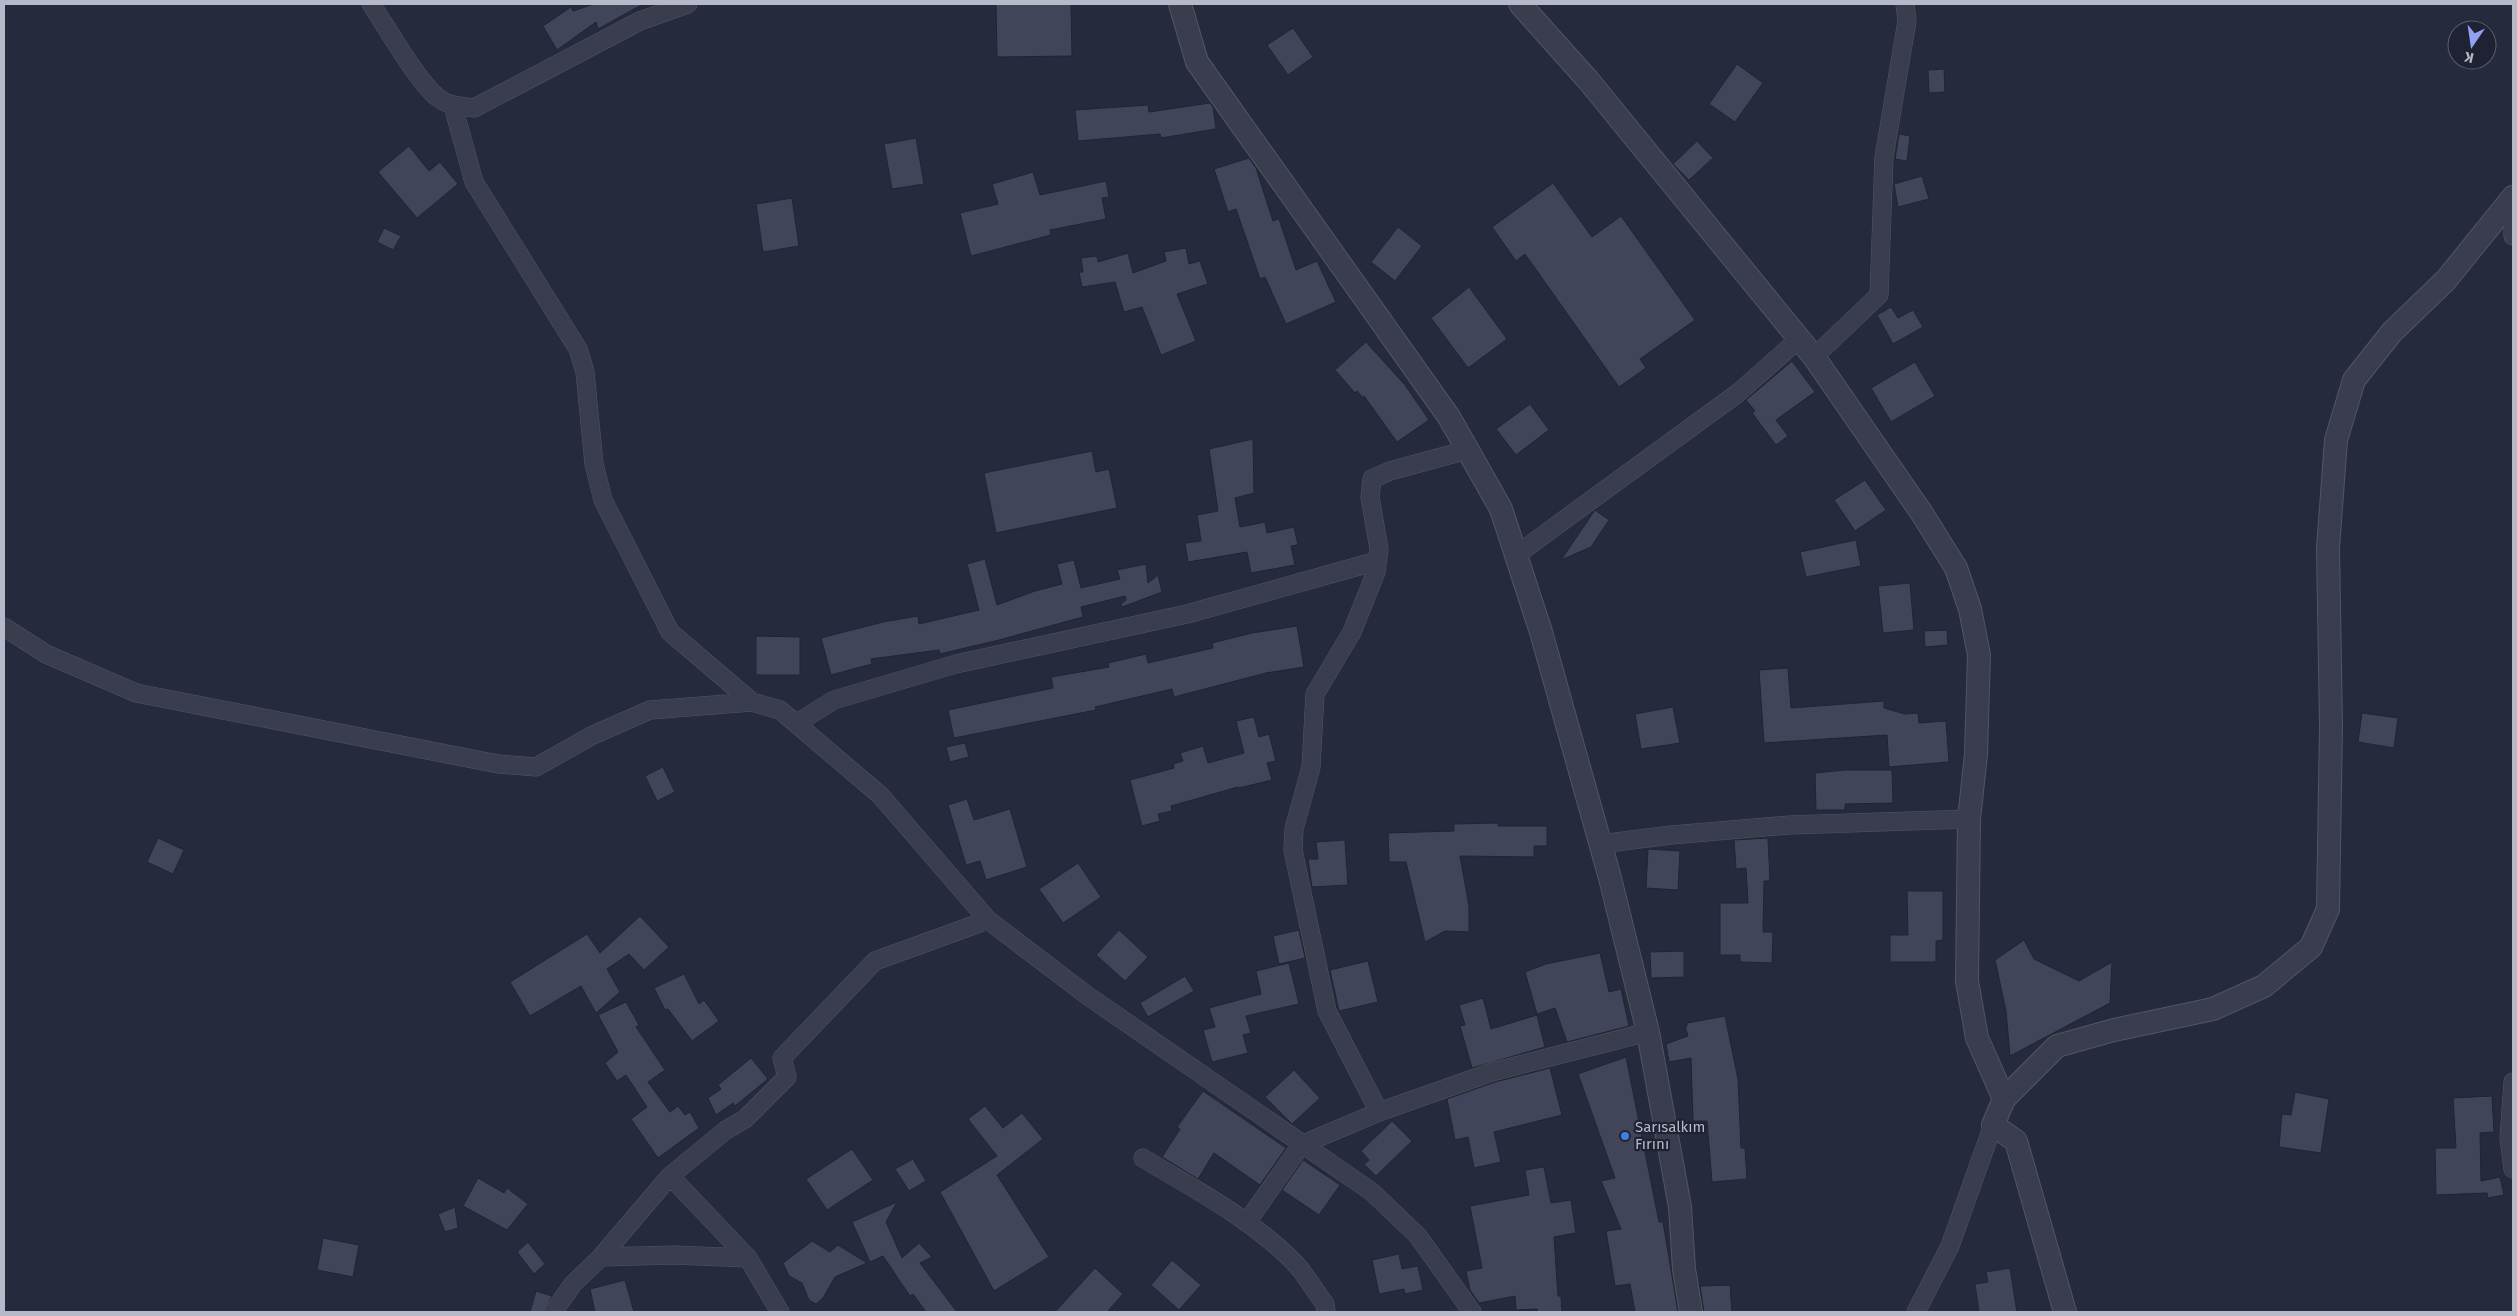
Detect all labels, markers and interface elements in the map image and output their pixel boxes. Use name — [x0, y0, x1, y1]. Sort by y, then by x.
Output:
north arrow — [2447, 20, 2497, 70]
text: K — [2462, 48, 2475, 66]
place label: Sarısalkım Fırını — [1635, 1118, 1705, 1153]
marker: Sarısalkım Fırını — [1619, 1130, 1631, 1142]

